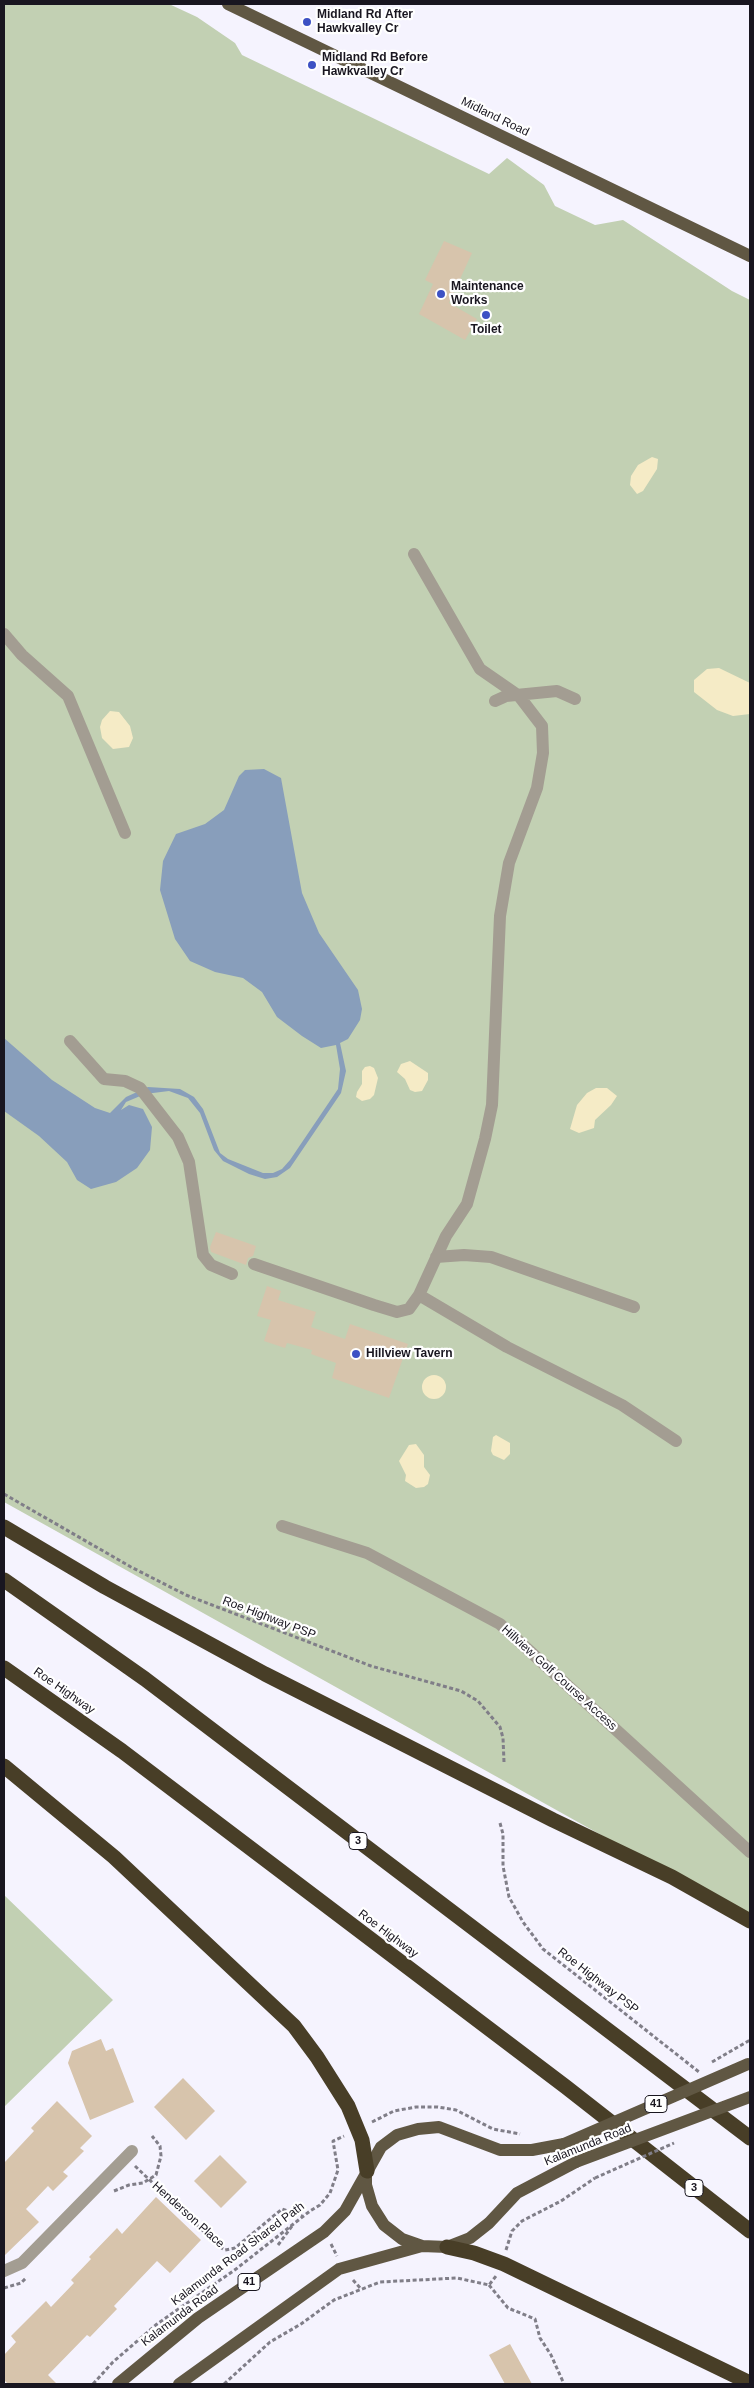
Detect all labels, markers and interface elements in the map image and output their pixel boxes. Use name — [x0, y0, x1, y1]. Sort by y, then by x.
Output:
place label: Midland Rd After Hawkvalley Cr — [317, 8, 413, 36]
marker: Midland Rd After Hawkvalley Cr — [301, 16, 313, 28]
place label: Midland Rd Before Hawkvalley Cr — [322, 51, 428, 79]
marker: Midland Rd Before Hawkvalley Cr — [306, 59, 318, 71]
street label: Midland Road — [459, 94, 531, 140]
place label: Maintenance Works — [451, 280, 524, 308]
marker: Maintenance Works — [435, 288, 447, 300]
marker: Toilet — [480, 309, 492, 321]
place label: Toilet — [470, 323, 502, 337]
place label: Hillview Tavern — [366, 1347, 452, 1361]
marker: Hillview Tavern — [350, 1348, 362, 1360]
street label: Roe Highway PSP — [220, 1594, 318, 1642]
street label: Hillview Golf Course Access — [498, 1622, 620, 1734]
street label: Roe Highway — [31, 1665, 97, 1717]
road number: 3 — [349, 1832, 367, 1850]
street label: Roe Highway — [355, 1907, 421, 1961]
street label: Roe Highway PSP — [555, 1945, 641, 2017]
road number: 41 — [645, 2096, 667, 2112]
street label: Kalamunda Road — [542, 2121, 634, 2169]
street label: Henderson Place — [149, 2179, 227, 2251]
road number: 3 — [685, 2180, 703, 2196]
street label: Kalamunda Road Shared Path — [169, 2199, 307, 2309]
road number: 41 — [238, 2274, 260, 2290]
street label: Kalamunda Road — [139, 2282, 221, 2350]

